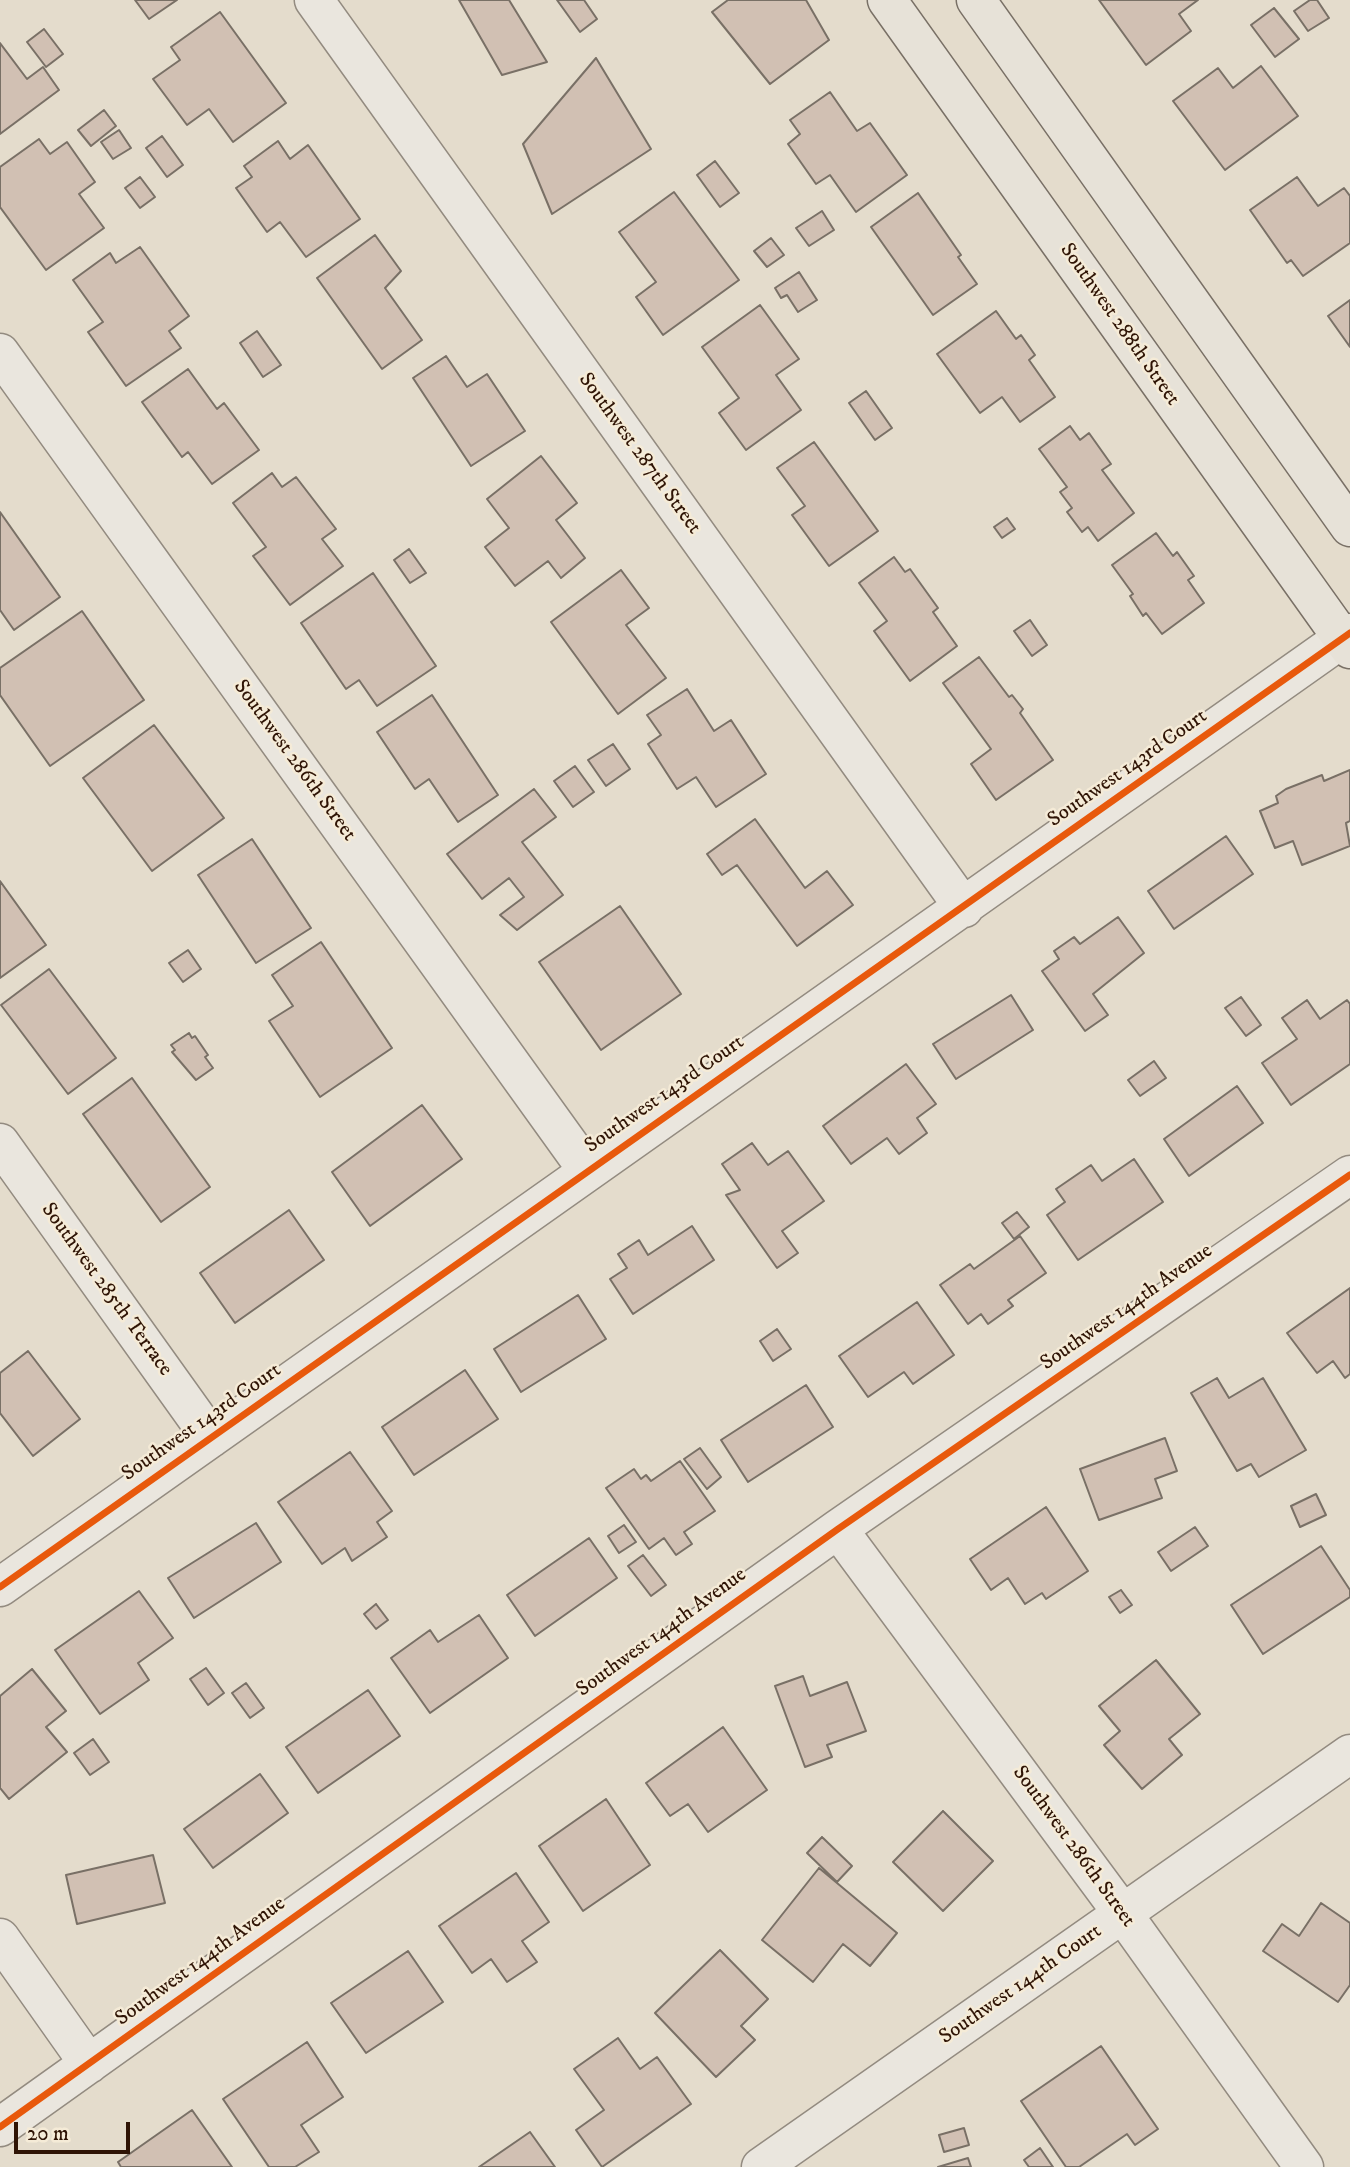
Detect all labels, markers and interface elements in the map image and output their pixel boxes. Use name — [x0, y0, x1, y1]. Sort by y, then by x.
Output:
street label: Southwest 288th Street — [1053, 239, 1185, 411]
street label: Southwest 287th Street — [572, 368, 706, 540]
street label: Southwest 286th Street — [227, 676, 361, 846]
street label: Southwest 143rd Court — [1044, 705, 1212, 833]
street label: Southwest 143rd Court — [581, 1031, 749, 1159]
street label: Southwest 285th Terrace — [35, 1199, 177, 1381]
street label: Southwest 144th Avenue — [1036, 1239, 1218, 1377]
street label: Southwest 143rd Court — [118, 1359, 286, 1487]
street label: Southwest 144th Avenue — [572, 1563, 752, 1703]
street label: Southwest 286th Street — [1006, 1762, 1140, 1932]
street label: Southwest 144th Avenue — [111, 1892, 291, 2032]
street label: Southwest 144th Court — [935, 1920, 1107, 2050]
scale bar — [18, 2108, 133, 2152]
text: 20 m — [27, 2121, 69, 2147]

